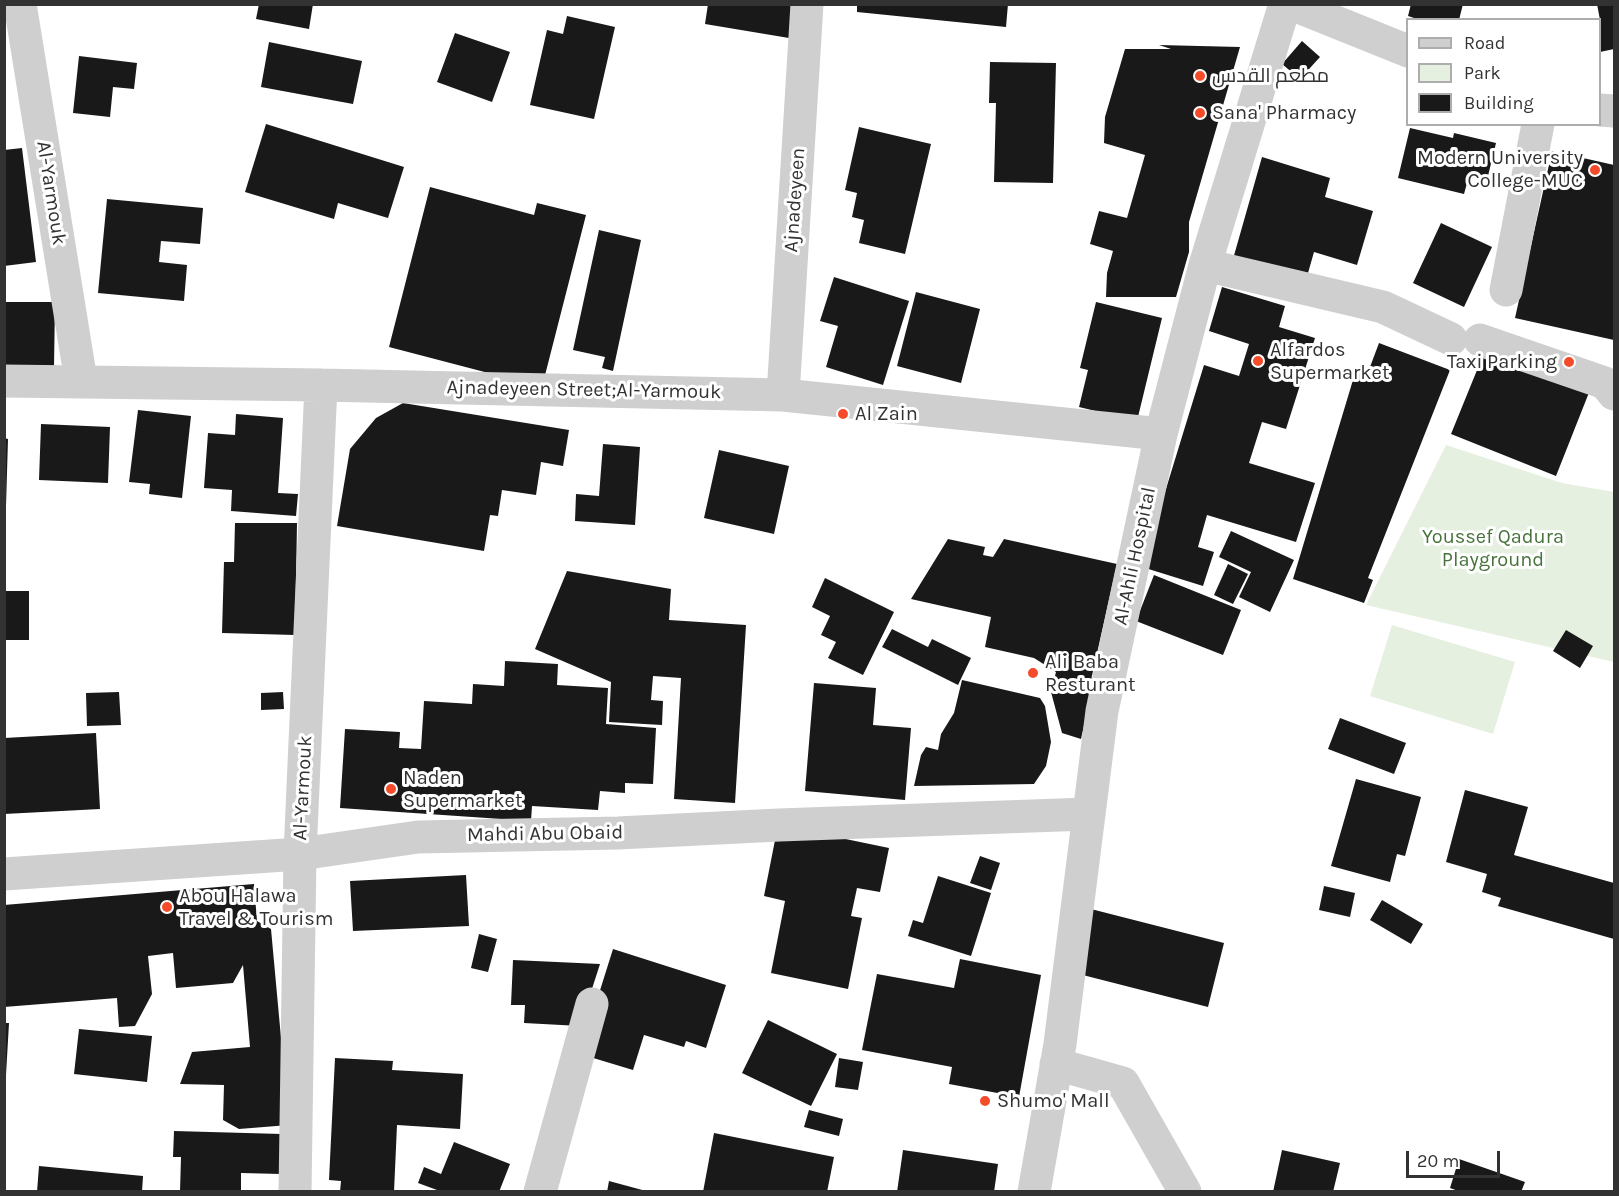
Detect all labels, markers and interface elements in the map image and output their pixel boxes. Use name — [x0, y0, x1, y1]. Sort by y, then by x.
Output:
legend — [1406, 18, 1601, 126]
text: Road — [1464, 32, 1505, 54]
text: Park — [1464, 62, 1501, 84]
place label: مطعم القدس — [1212, 64, 1329, 88]
marker: مطعم القدس — [1193, 69, 1207, 83]
text: Building — [1464, 92, 1534, 114]
place label: Sana' Pharmacy — [1212, 101, 1356, 125]
marker: Sana' Pharmacy — [1193, 106, 1207, 120]
street label: Al-Yarmouk — [31, 139, 71, 247]
place label: Modern University College-MUC — [1417, 146, 1583, 193]
street label: Ajnadeyeen — [779, 147, 811, 253]
marker: Modern University College-MUC — [1588, 163, 1602, 177]
place label: Alfardos Supermarket — [1270, 338, 1389, 385]
place label: Taxi Parking — [1447, 350, 1557, 374]
marker: Alfardos Supermarket — [1251, 354, 1265, 368]
marker: Taxi Parking — [1562, 355, 1576, 369]
street label: Ajnadeyeen Street;Al-Yarmouk — [446, 376, 722, 404]
place label: Al Zain — [855, 402, 918, 426]
marker: Al Zain — [836, 407, 850, 421]
street label: Al-Ahli Hospital — [1109, 485, 1161, 627]
park label: Youssef Qadura Playground — [1422, 525, 1564, 572]
place label: Ali Baba Resturant — [1045, 650, 1135, 697]
marker: Ali Baba Resturant — [1026, 666, 1040, 680]
street label: Al-Yarmouk — [288, 735, 318, 841]
place label: Naden Supermarket — [403, 766, 522, 813]
marker: Naden Supermarket — [384, 782, 398, 796]
street label: Mahdi Abu Obaid — [467, 821, 623, 847]
place label: Abou Halawa Travel & Tourism — [179, 884, 333, 931]
marker: Abou Halawa Travel & Tourism — [160, 900, 174, 914]
place label: Shumo' Mall — [997, 1089, 1110, 1113]
marker: Shumo' Mall — [978, 1094, 992, 1108]
scale bar — [1409, 1139, 1504, 1177]
text: 20 m — [1417, 1150, 1459, 1172]

